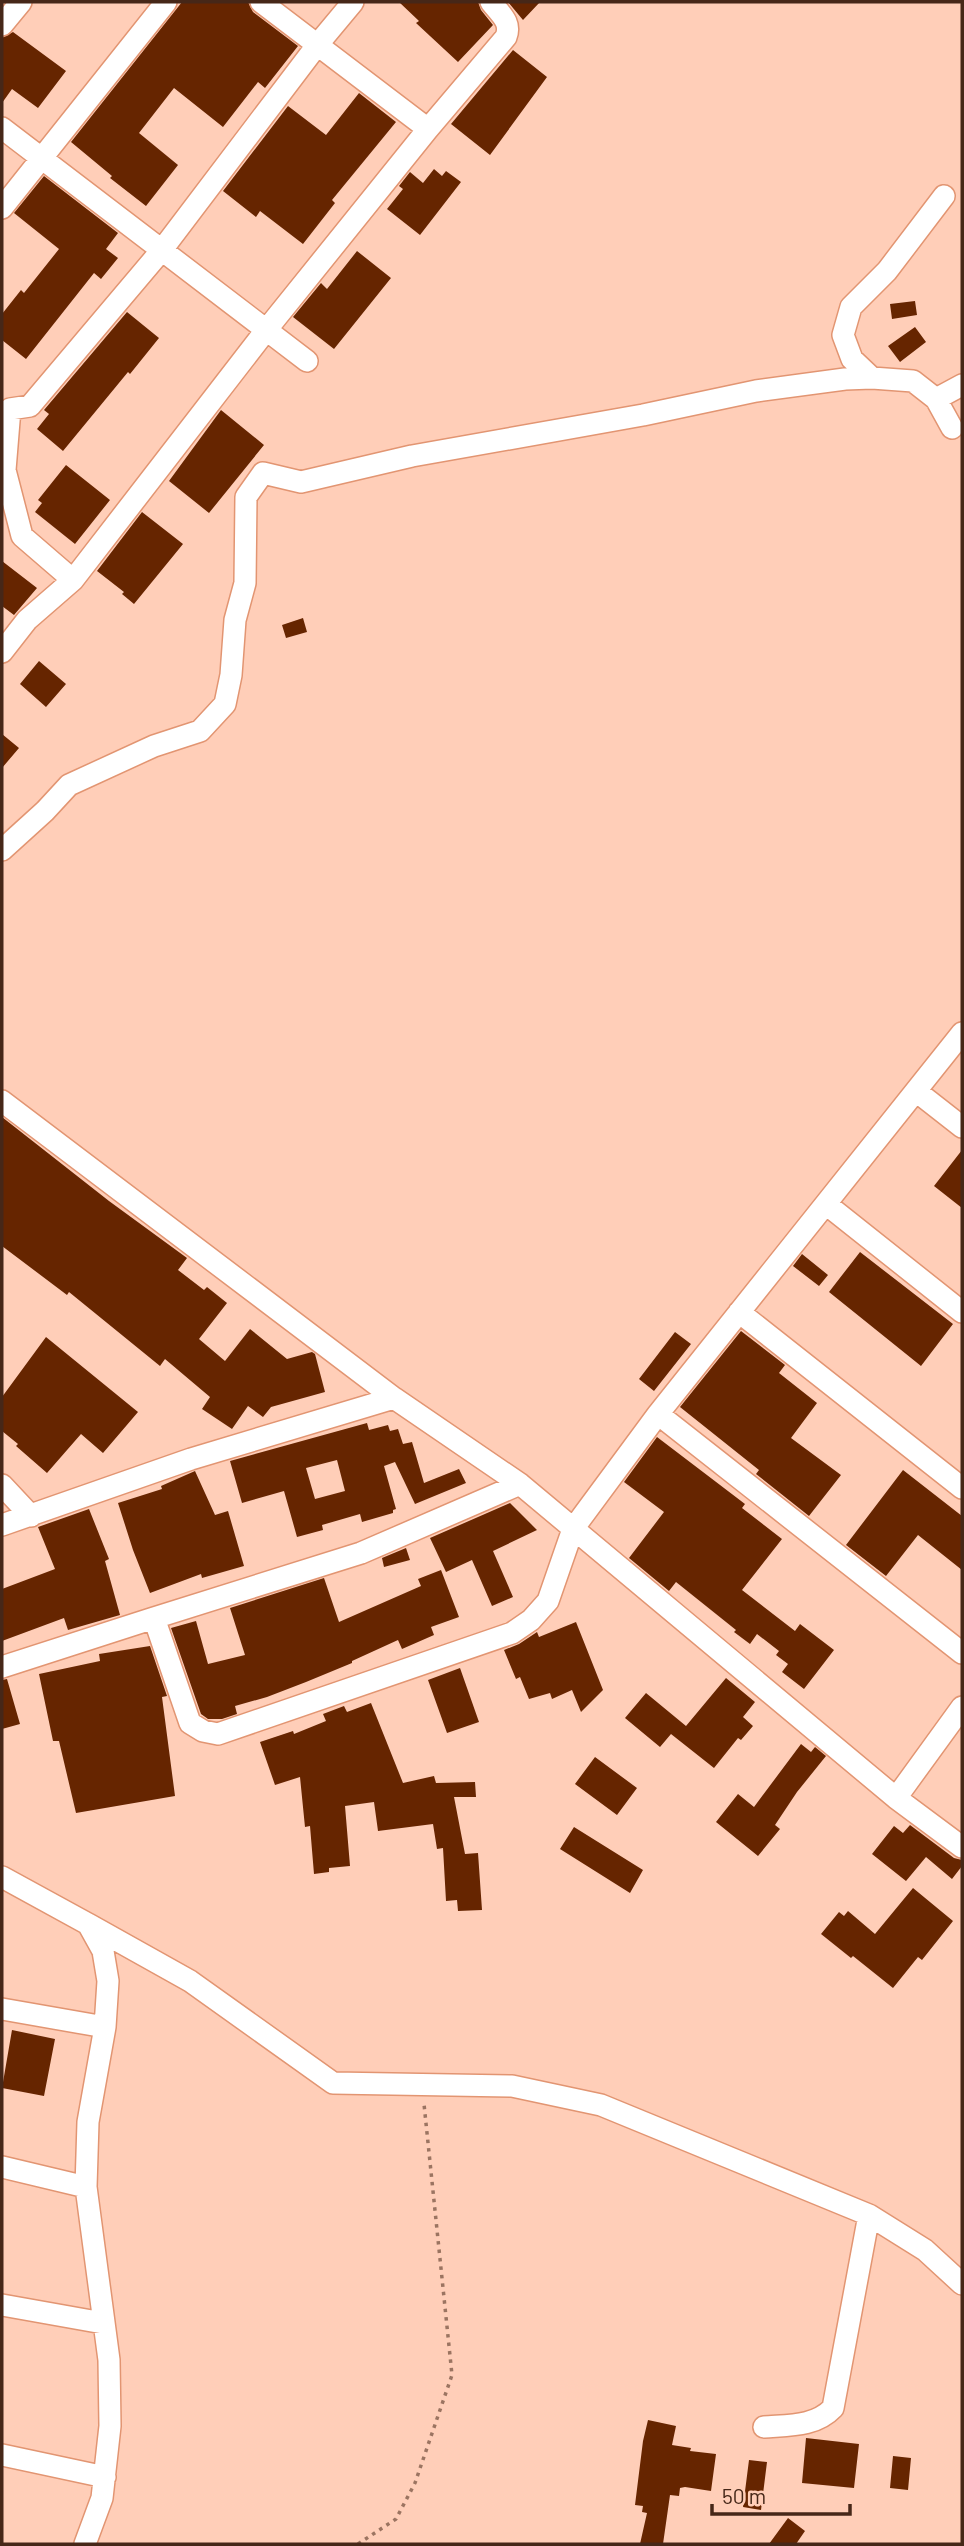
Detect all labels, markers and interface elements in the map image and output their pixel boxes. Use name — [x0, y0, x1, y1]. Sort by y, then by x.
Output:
scale bar — [712, 2472, 850, 2516]
text: 50 m — [722, 2483, 766, 2508]

